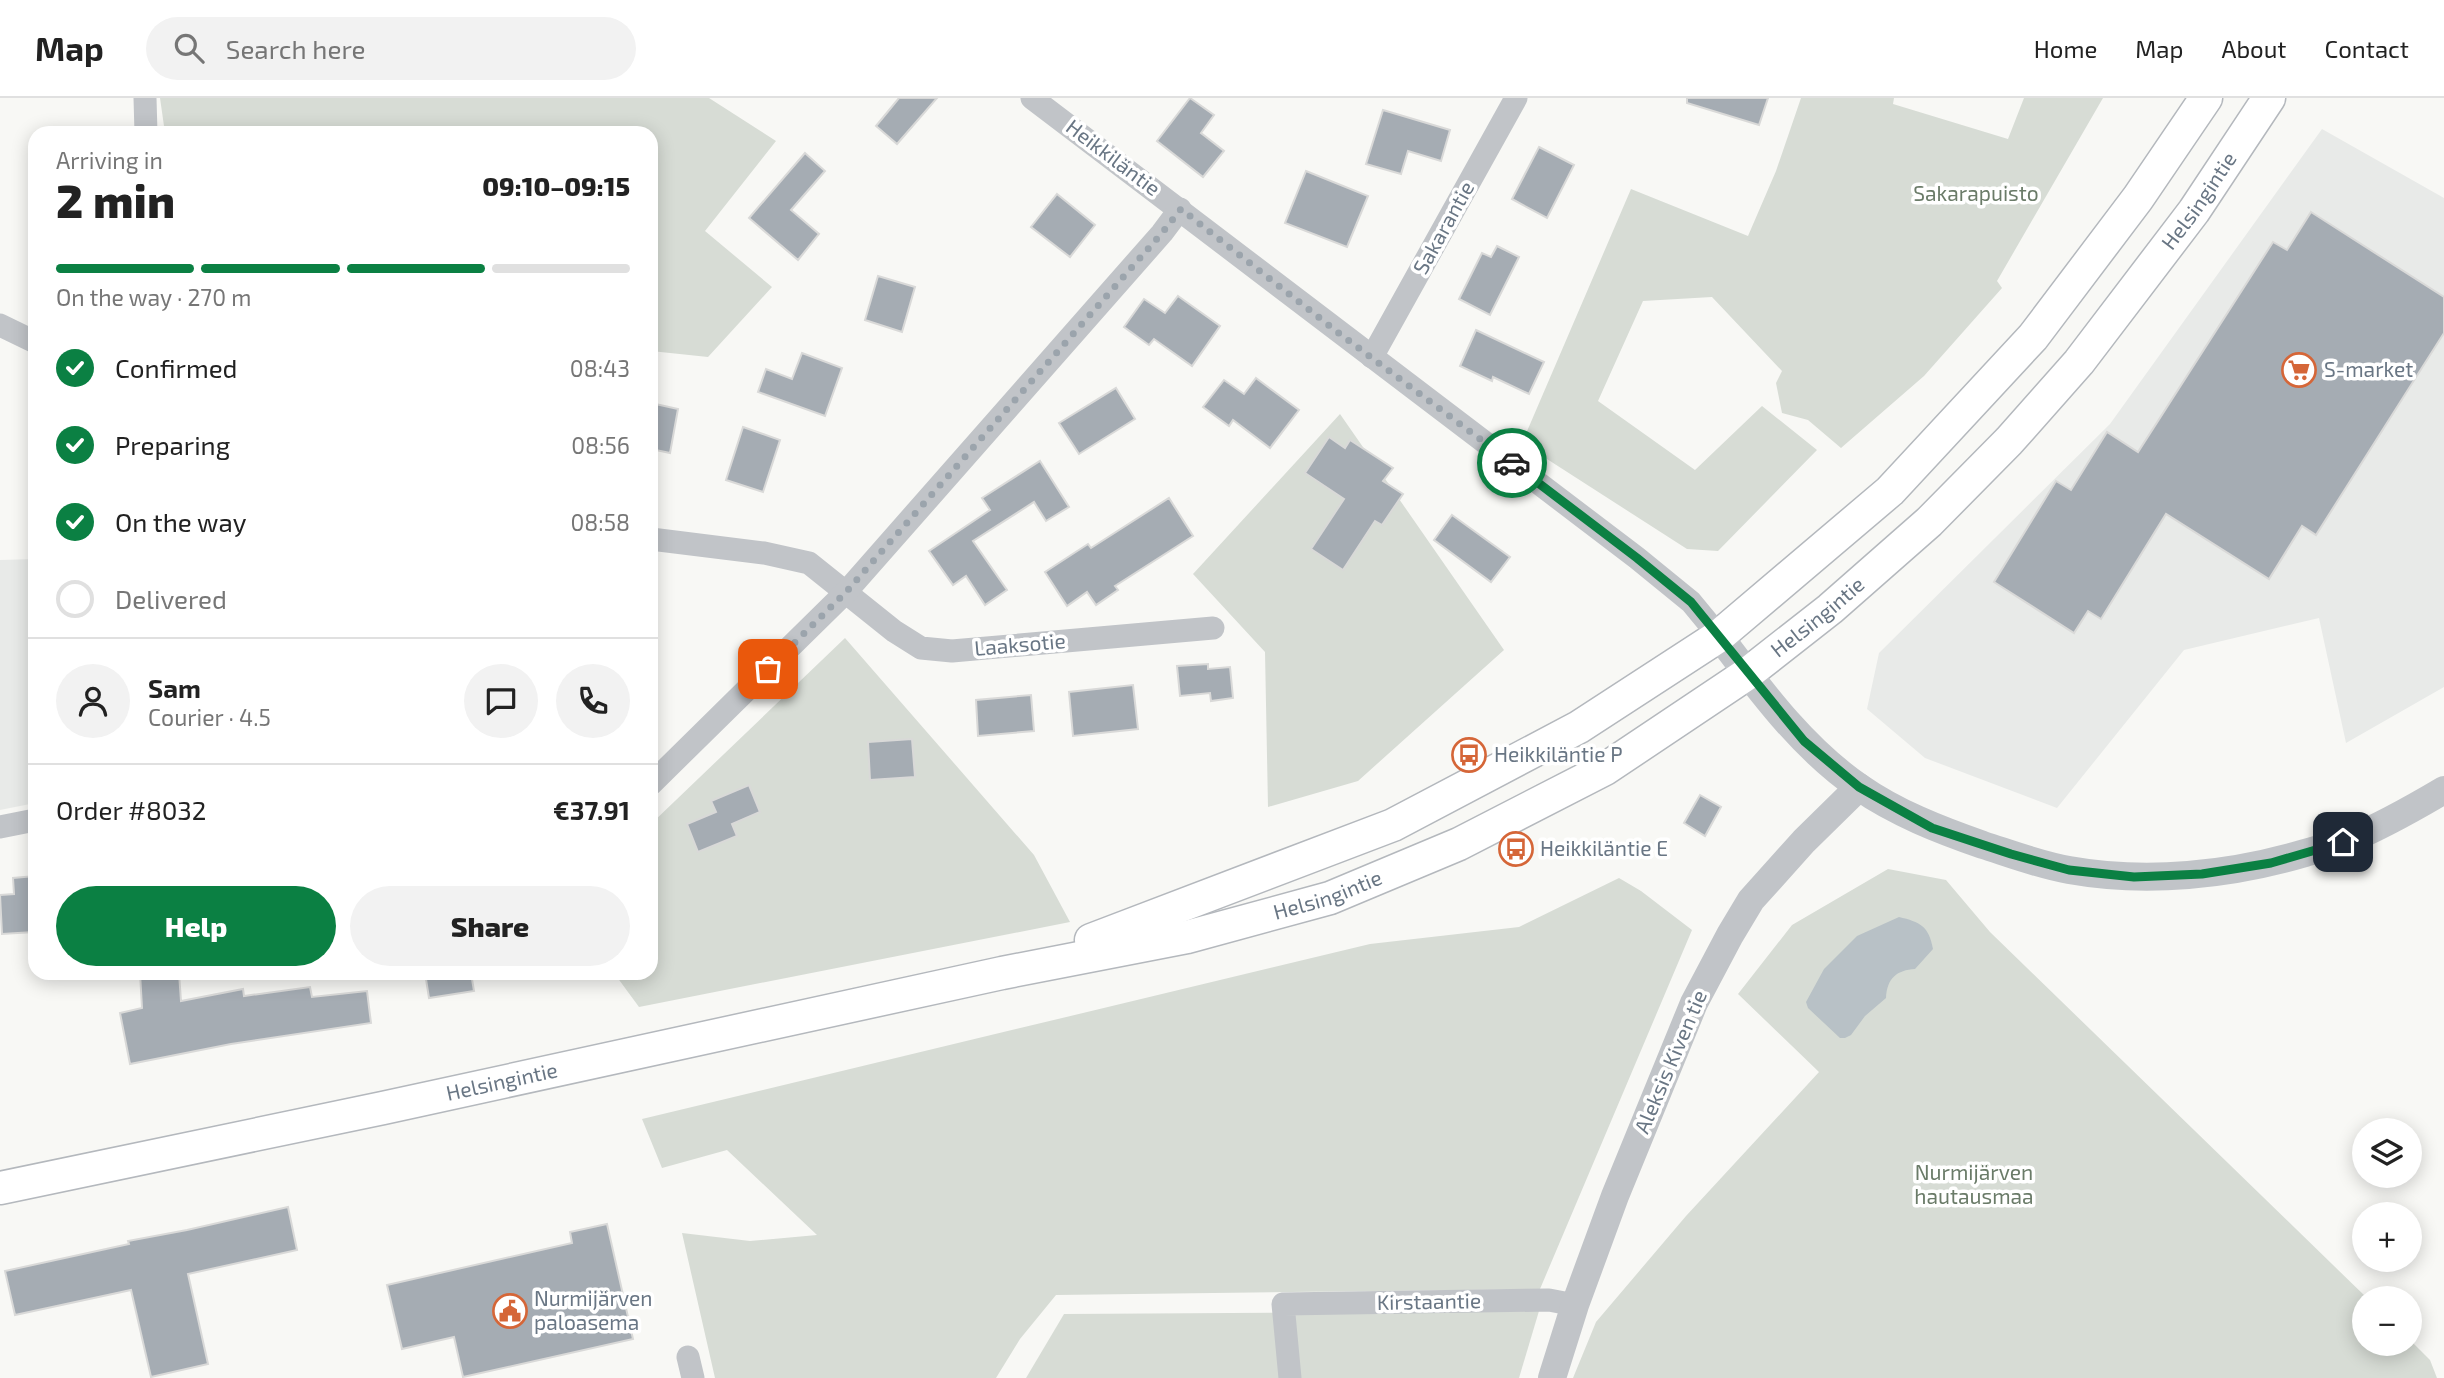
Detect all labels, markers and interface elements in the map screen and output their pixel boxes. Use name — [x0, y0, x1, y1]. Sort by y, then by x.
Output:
search box — [146, 17, 636, 80]
text: Map — [35, 28, 104, 68]
icon: search — [170, 29, 208, 67]
text: Search here — [226, 33, 365, 64]
text: Home — [2034, 34, 2097, 63]
text: Map — [2135, 34, 2183, 63]
text: About — [2221, 34, 2287, 63]
text: Contact — [2325, 34, 2409, 63]
street label: Heikkiläntie — [1062, 113, 1166, 200]
text: Arriving in — [56, 146, 163, 174]
street label: Helsingintie — [2155, 147, 2241, 254]
text: 09:10–09:15 — [482, 170, 630, 201]
text: 2 min — [56, 172, 175, 227]
street label: Sakarantie — [1407, 177, 1478, 278]
park label: Sakarapuisto — [1913, 180, 2039, 205]
text: On the way · 270 m — [56, 283, 251, 311]
icon: check — [56, 349, 94, 387]
supermarket icon: S-market — [2280, 351, 2318, 389]
text: Confirmed — [115, 352, 238, 383]
text: 08:43 — [570, 354, 630, 382]
place label: S-market — [2324, 356, 2413, 381]
icon: check — [56, 426, 94, 464]
courier — [1477, 428, 1547, 498]
text: Preparing — [115, 429, 230, 460]
text: 08:56 — [571, 431, 630, 459]
icon: car — [1493, 444, 1531, 482]
icon: check — [56, 503, 94, 541]
text: On the way — [115, 506, 246, 537]
text: 08:58 — [570, 508, 630, 536]
street label: Helsingintie — [1765, 571, 1869, 662]
text: Delivered — [115, 583, 227, 614]
street label: Laaksotie — [973, 627, 1067, 660]
pin — [738, 639, 798, 699]
icon: bag — [749, 650, 787, 688]
button: person — [56, 664, 130, 738]
button: chat — [464, 664, 538, 738]
button: phone — [556, 664, 630, 738]
text: Sam — [148, 672, 201, 703]
text: Courier · 4.5 — [148, 703, 271, 731]
bus stop icon: Heikkiläntie P — [1450, 736, 1488, 774]
place label: Heikkiläntie P — [1494, 741, 1623, 766]
text: Order #8032 — [56, 794, 206, 825]
text: €37.91 — [553, 794, 630, 825]
pin — [2313, 812, 2373, 872]
icon: home — [2324, 823, 2362, 861]
bus stop icon: Heikkiläntie E — [1497, 830, 1535, 868]
place label: Heikkiläntie E — [1540, 835, 1668, 860]
street label: Helsingintie — [1270, 864, 1385, 924]
button: Help — [56, 886, 336, 966]
button: Share — [350, 886, 630, 966]
street label: Aleksis Kiven tie — [1628, 986, 1711, 1137]
street label: Helsingintie — [444, 1056, 560, 1105]
map controls — [2352, 1118, 2422, 1356]
button: layers — [2352, 1118, 2422, 1188]
park label: Nurmijärven hautausmaa — [1914, 1159, 2034, 1208]
button: + — [2352, 1202, 2422, 1272]
place label: Nurmijärven paloasema — [534, 1285, 652, 1334]
button: − — [2352, 1286, 2422, 1356]
street label: Kirstaantie — [1377, 1287, 1481, 1314]
public building icon: Nurmijärven paloasema — [491, 1292, 529, 1330]

